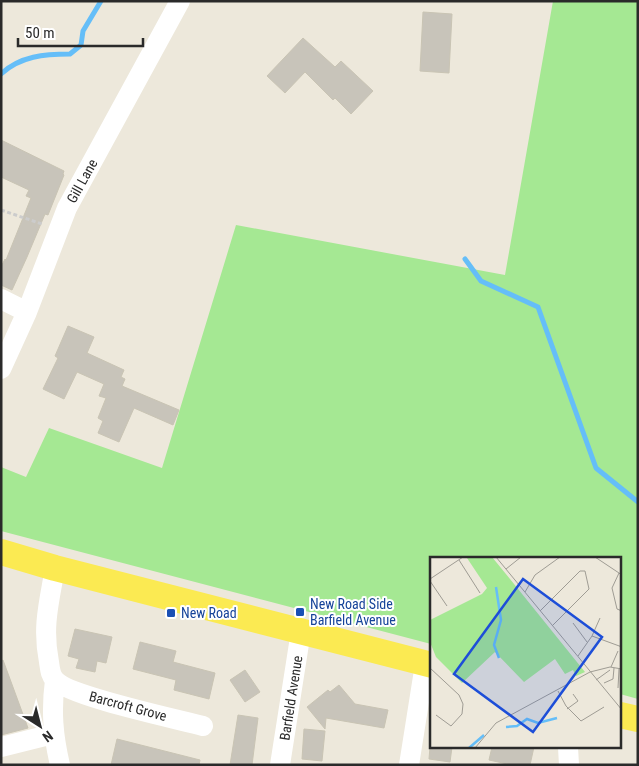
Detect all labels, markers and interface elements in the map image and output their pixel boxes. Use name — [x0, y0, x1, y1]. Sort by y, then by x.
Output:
scale bar — [18, 15, 142, 47]
text: 50 m — [25, 24, 55, 42]
street label: Gill Lane — [63, 156, 101, 206]
inset map — [430, 557, 622, 748]
place label: New Road Side Barfield Avenue — [310, 596, 396, 628]
place label: New Road — [181, 605, 237, 621]
marker: New Road Side Barfield Avenue — [294, 606, 306, 618]
marker: New Road — [165, 607, 177, 619]
street label: Barfield Avenue — [276, 654, 306, 742]
street label: Barcroft Grove — [87, 688, 169, 724]
north arrow — [15, 701, 65, 751]
text: N — [39, 728, 56, 746]

